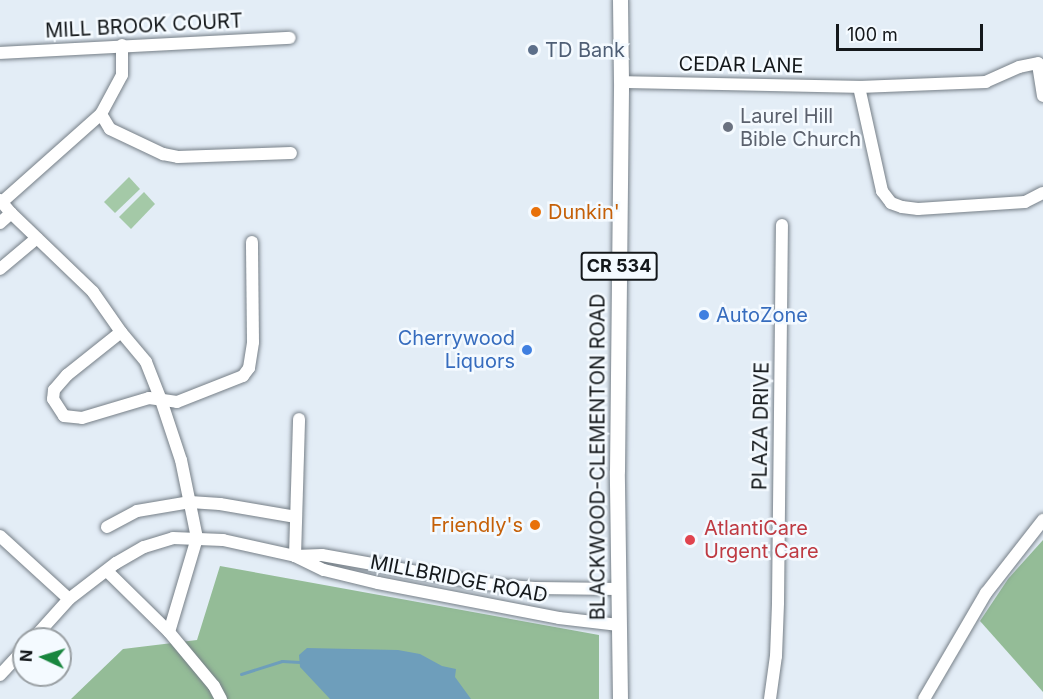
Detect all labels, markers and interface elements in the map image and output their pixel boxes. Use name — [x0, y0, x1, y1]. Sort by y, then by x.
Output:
street label: MILL BROOK COURT — [45, 9, 243, 43]
scale bar — [839, 12, 986, 50]
text: 100 m — [847, 24, 898, 45]
place label: TD Bank — [545, 38, 625, 62]
marker: TD Bank — [526, 43, 540, 57]
street label: CEDAR LANE — [678, 52, 804, 78]
place label: Laurel Hill Bible Church — [740, 104, 861, 151]
marker: Laurel Hill Bible Church — [721, 120, 735, 134]
place label: Dunkin' — [548, 200, 620, 224]
marker: Dunkin' — [529, 205, 543, 219]
road number: CR 534 — [580, 251, 658, 281]
street label: BLACKWOOD-CLEMENTON ROAD — [586, 294, 610, 620]
place label: AutoZone — [716, 303, 808, 327]
marker: AutoZone — [697, 308, 711, 322]
place label: Cherrywood Liquors — [398, 326, 515, 373]
marker: Cherrywood Liquors — [520, 343, 534, 357]
street label: PLAZA DRIVE — [748, 362, 774, 490]
place label: Friendly's — [431, 513, 523, 537]
place label: AtlantiCare Urgent Care — [704, 516, 819, 563]
marker: Friendly's — [528, 518, 542, 532]
marker: AtlantiCare Urgent Care — [681, 531, 699, 549]
street label: MILLBRIDGE ROAD — [368, 550, 550, 608]
north arrow — [12, 627, 72, 687]
text: N — [16, 649, 36, 663]

